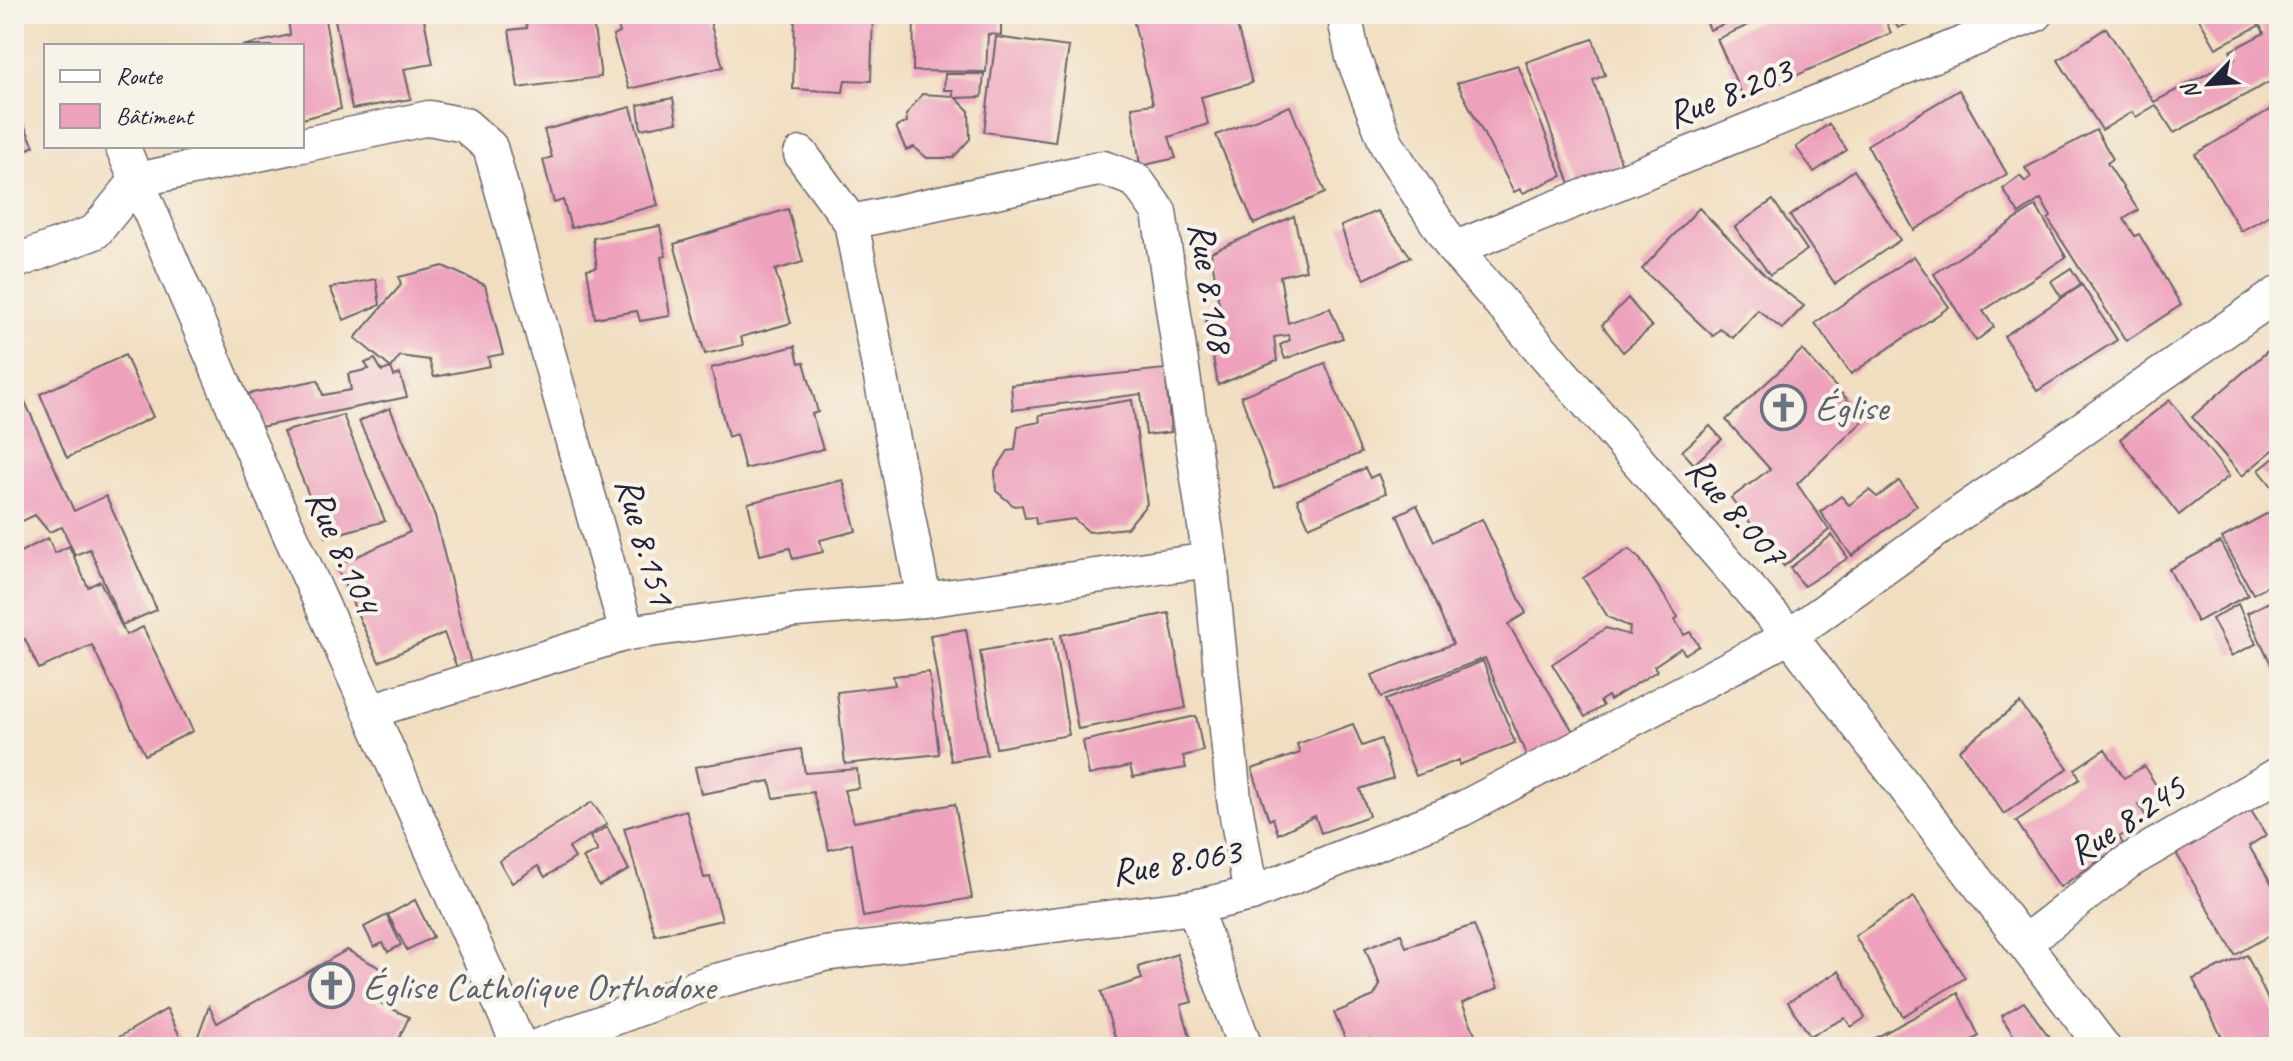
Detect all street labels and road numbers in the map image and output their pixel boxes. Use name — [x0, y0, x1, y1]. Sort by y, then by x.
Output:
street label: Rue 8.203 — [1660, 45, 1801, 139]
street label: Rue 8.108 — [1178, 219, 1246, 359]
street label: Rue 8.007 — [1676, 447, 1799, 578]
street label: Rue 8.151 — [605, 472, 687, 612]
street label: Rue 8.104 — [295, 482, 393, 624]
street label: Rue 8.245 — [2059, 763, 2196, 875]
street label: Rue 8.063 — [1108, 826, 1247, 896]

